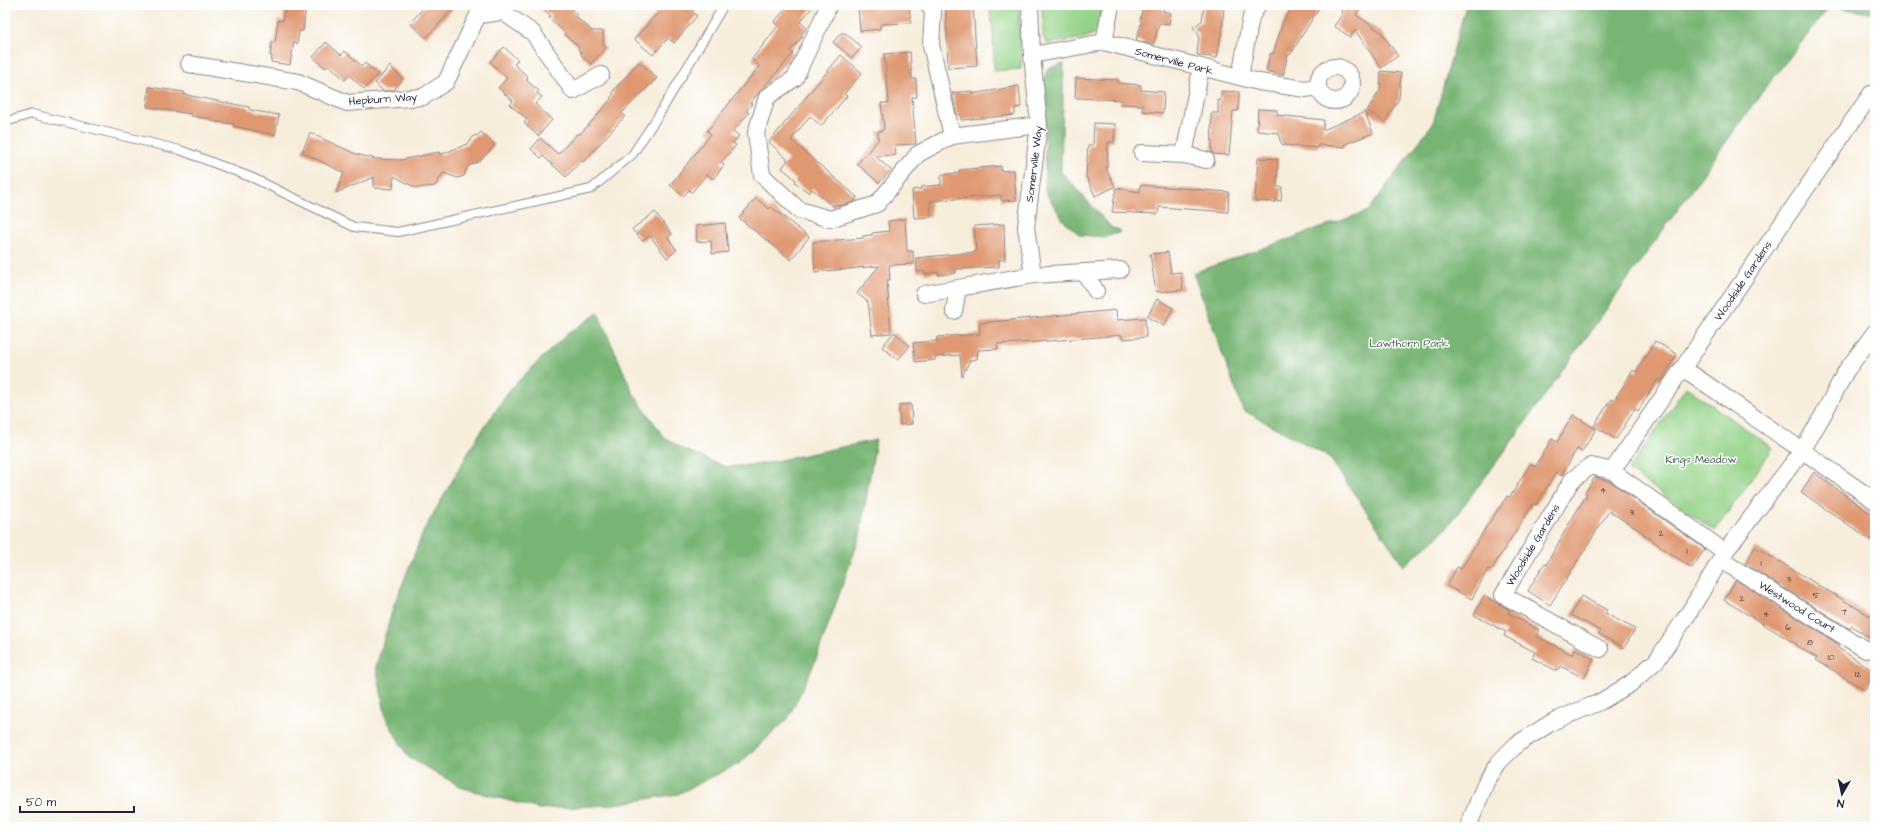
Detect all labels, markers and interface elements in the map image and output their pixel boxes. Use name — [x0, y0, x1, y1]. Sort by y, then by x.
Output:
street label: Somerville Park — [1133, 43, 1215, 79]
street label: Hepburn Way — [348, 89, 418, 110]
street label: Somerville Way — [1022, 125, 1047, 203]
street label: Woodside Gardens — [1711, 238, 1776, 324]
park label: Lawthorn Park — [1369, 336, 1449, 351]
park label: Kings Meadow — [1666, 452, 1736, 468]
house number: 4 — [1600, 484, 1606, 497]
street label: Woodside Gardens — [1503, 501, 1564, 589]
house number: 3 — [1630, 506, 1635, 519]
house number: 2 — [1658, 527, 1664, 540]
house number: 1 — [1686, 545, 1688, 558]
house number: 1 — [1760, 557, 1762, 570]
house number: 3 — [1787, 573, 1792, 586]
street label: Westwood Court — [1756, 577, 1839, 637]
house number: 5 — [1813, 589, 1820, 602]
house number: 2 — [1739, 592, 1745, 605]
house number: 7 — [1841, 606, 1847, 619]
house number: 4 — [1763, 608, 1769, 621]
house number: 6 — [1785, 621, 1791, 634]
house number: 8 — [1807, 636, 1813, 649]
house number: 10 — [1828, 651, 1835, 664]
house number: 12 — [1855, 668, 1862, 681]
north arrow — [1822, 774, 1862, 814]
scale bar — [20, 788, 134, 814]
text: 50 m — [26, 794, 57, 811]
text: N — [1836, 795, 1845, 811]

